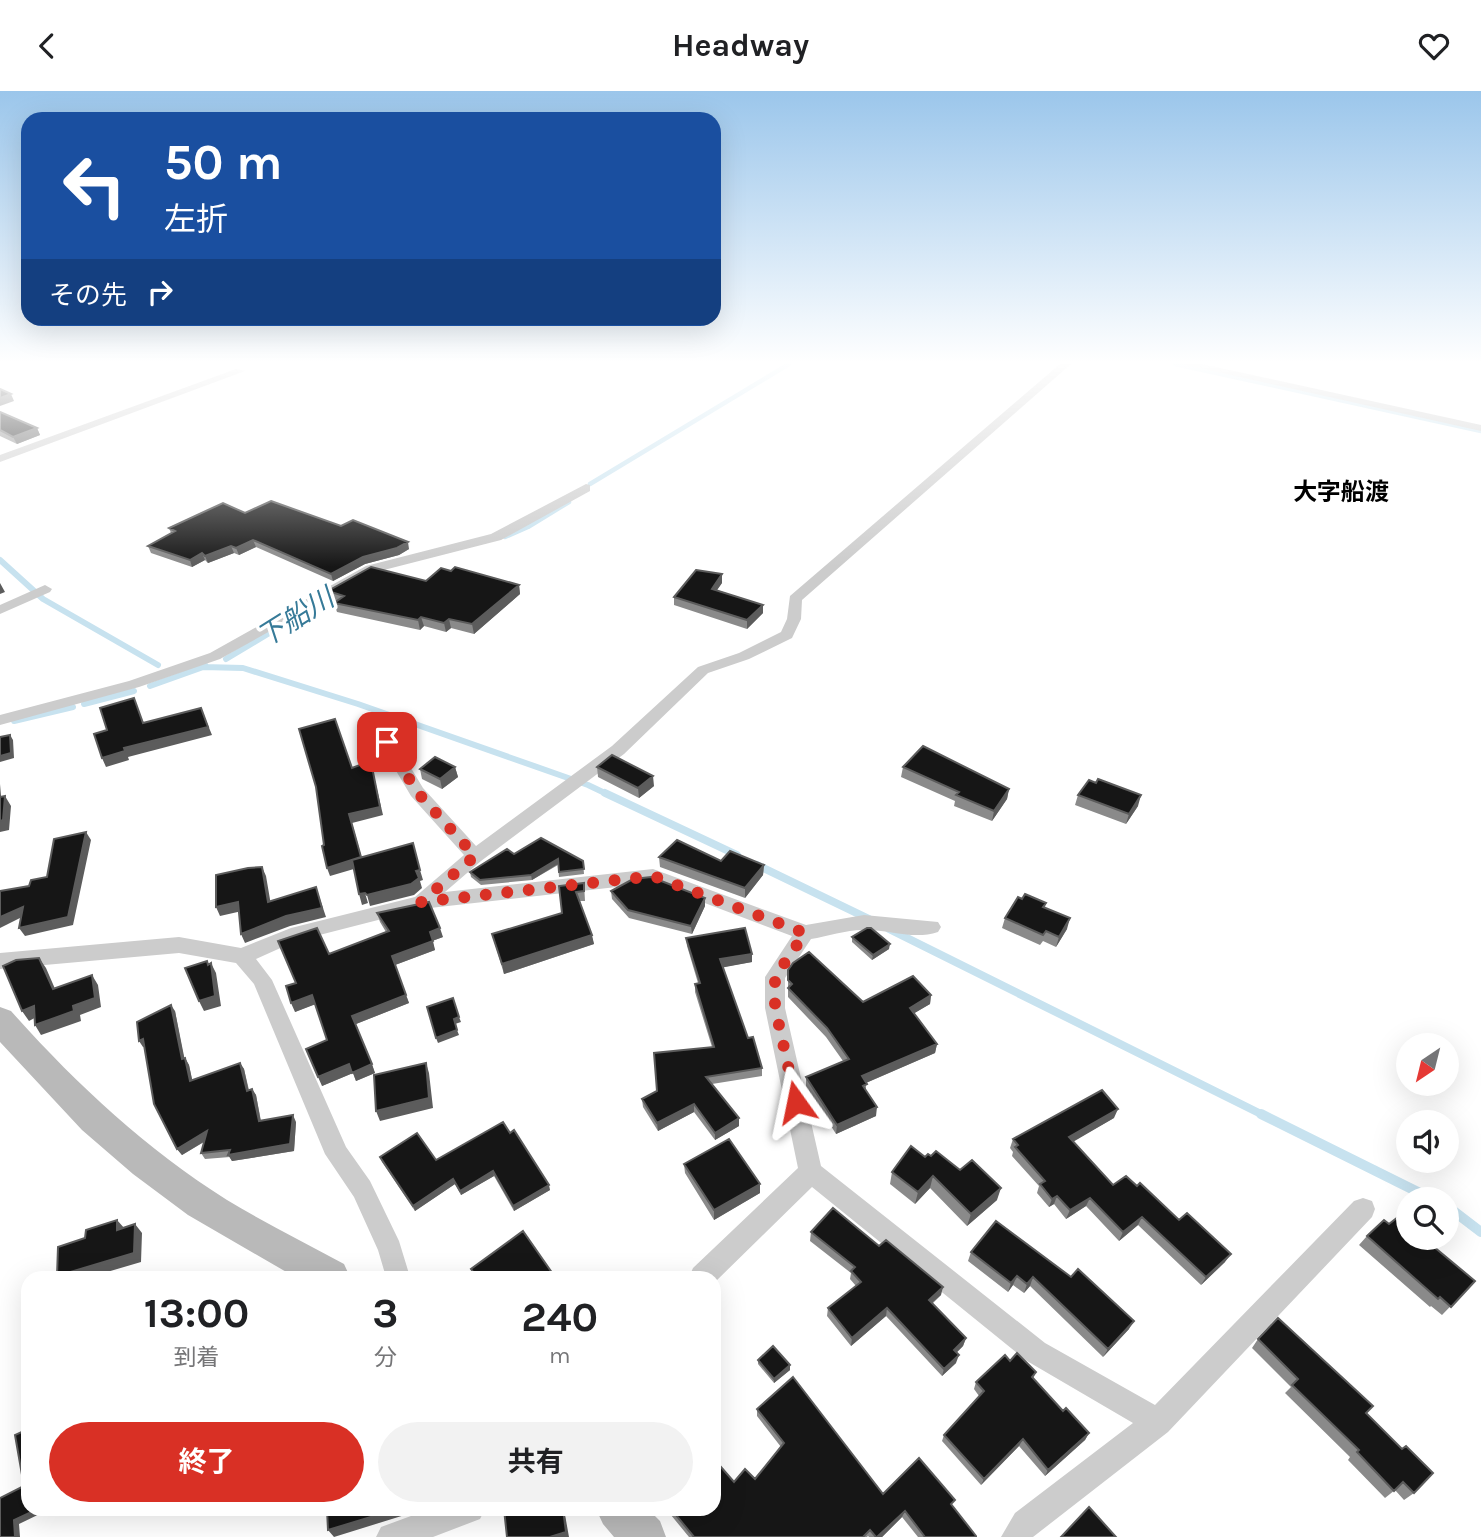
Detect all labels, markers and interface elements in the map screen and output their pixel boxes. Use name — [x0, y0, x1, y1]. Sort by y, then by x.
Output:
icon: back — [28, 27, 66, 65]
text: Headway — [672, 27, 809, 64]
icon: heart — [1415, 27, 1453, 65]
text: 50 m — [164, 134, 282, 191]
icon: left — [49, 140, 140, 231]
text: 左折 — [164, 201, 228, 238]
icon: right — [141, 273, 179, 311]
text: その先 — [49, 280, 127, 311]
district label: 大字船渡 — [1293, 478, 1389, 506]
water label: 下船川 — [251, 580, 342, 654]
pin — [357, 712, 417, 772]
icon: arrive — [368, 723, 406, 761]
north arrow — [1396, 1033, 1460, 1095]
map controls — [1396, 1033, 1459, 1250]
position arrow — [759, 1065, 833, 1139]
button: sound — [1396, 1110, 1459, 1173]
button: search — [1396, 1187, 1459, 1250]
text: 13:00 — [144, 1288, 249, 1338]
text: 3 — [372, 1288, 398, 1338]
text: 240 — [521, 1292, 598, 1342]
text: m — [549, 1342, 570, 1369]
text: 到着 — [174, 1344, 220, 1371]
text: 分 — [374, 1344, 397, 1371]
button: 終了 — [49, 1422, 364, 1502]
button: 共有 — [378, 1422, 693, 1502]

